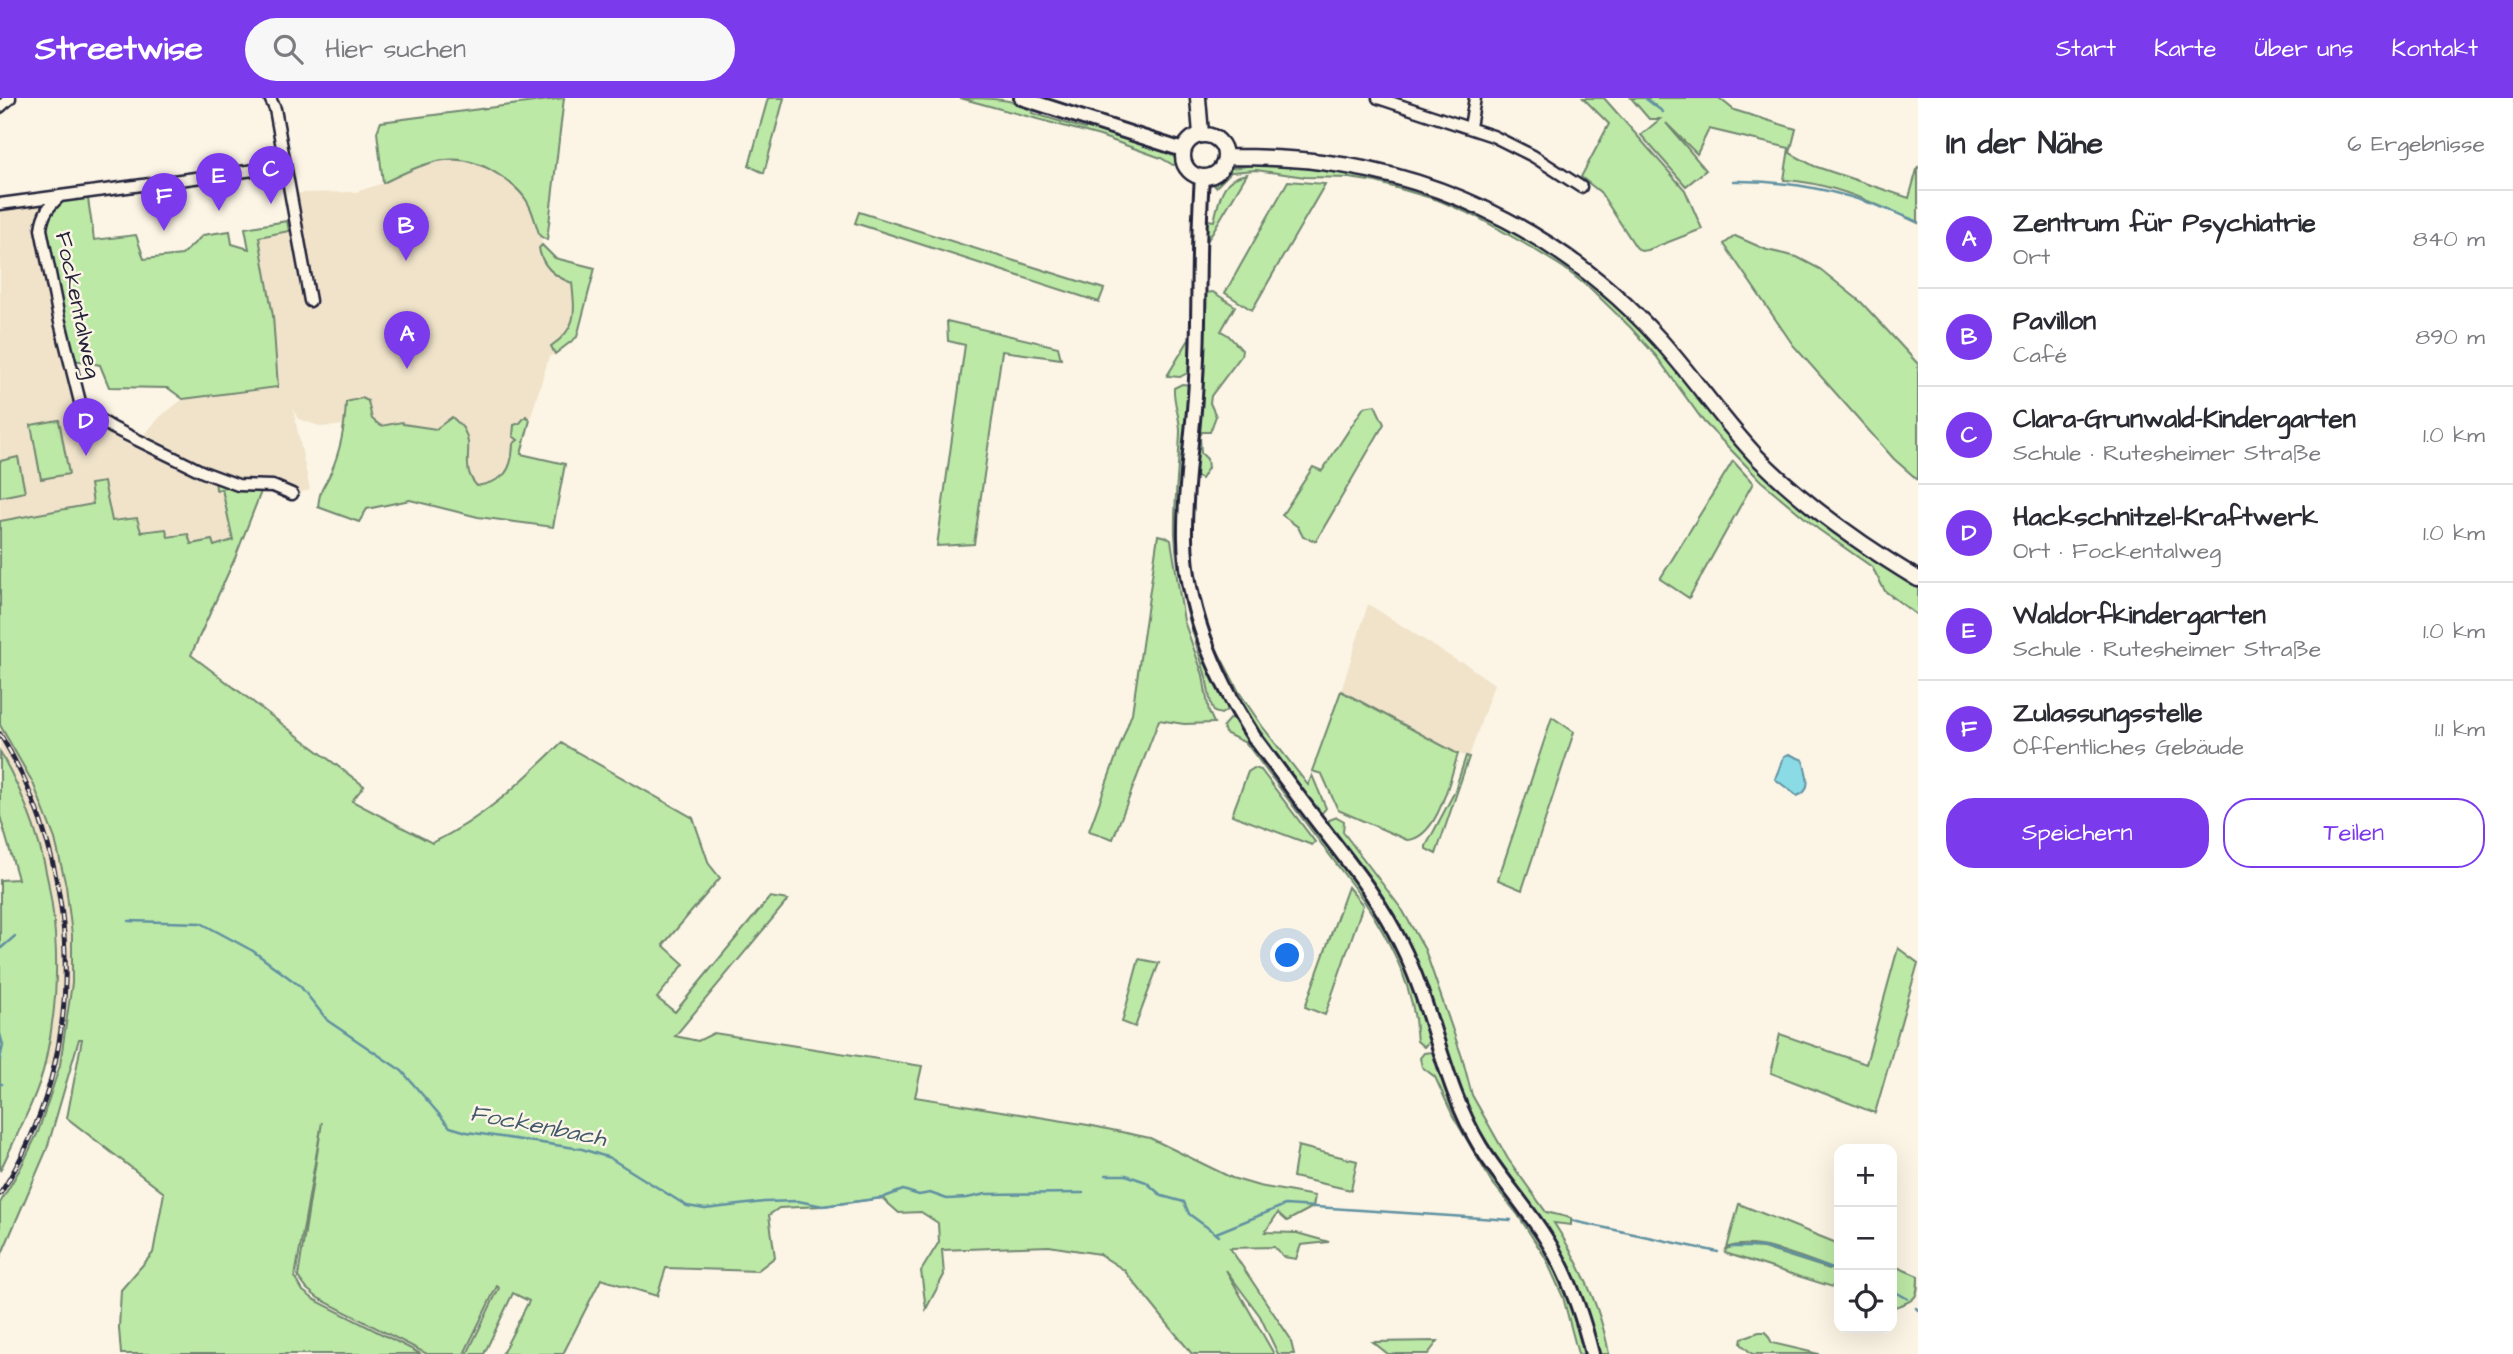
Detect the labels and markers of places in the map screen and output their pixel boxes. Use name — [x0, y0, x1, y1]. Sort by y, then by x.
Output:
pin: C — [248, 146, 294, 204]
pin: E — [196, 153, 242, 211]
pin: F — [141, 173, 187, 231]
pin: B — [383, 203, 429, 261]
pin: A — [384, 311, 430, 369]
pin: D — [63, 398, 109, 456]

